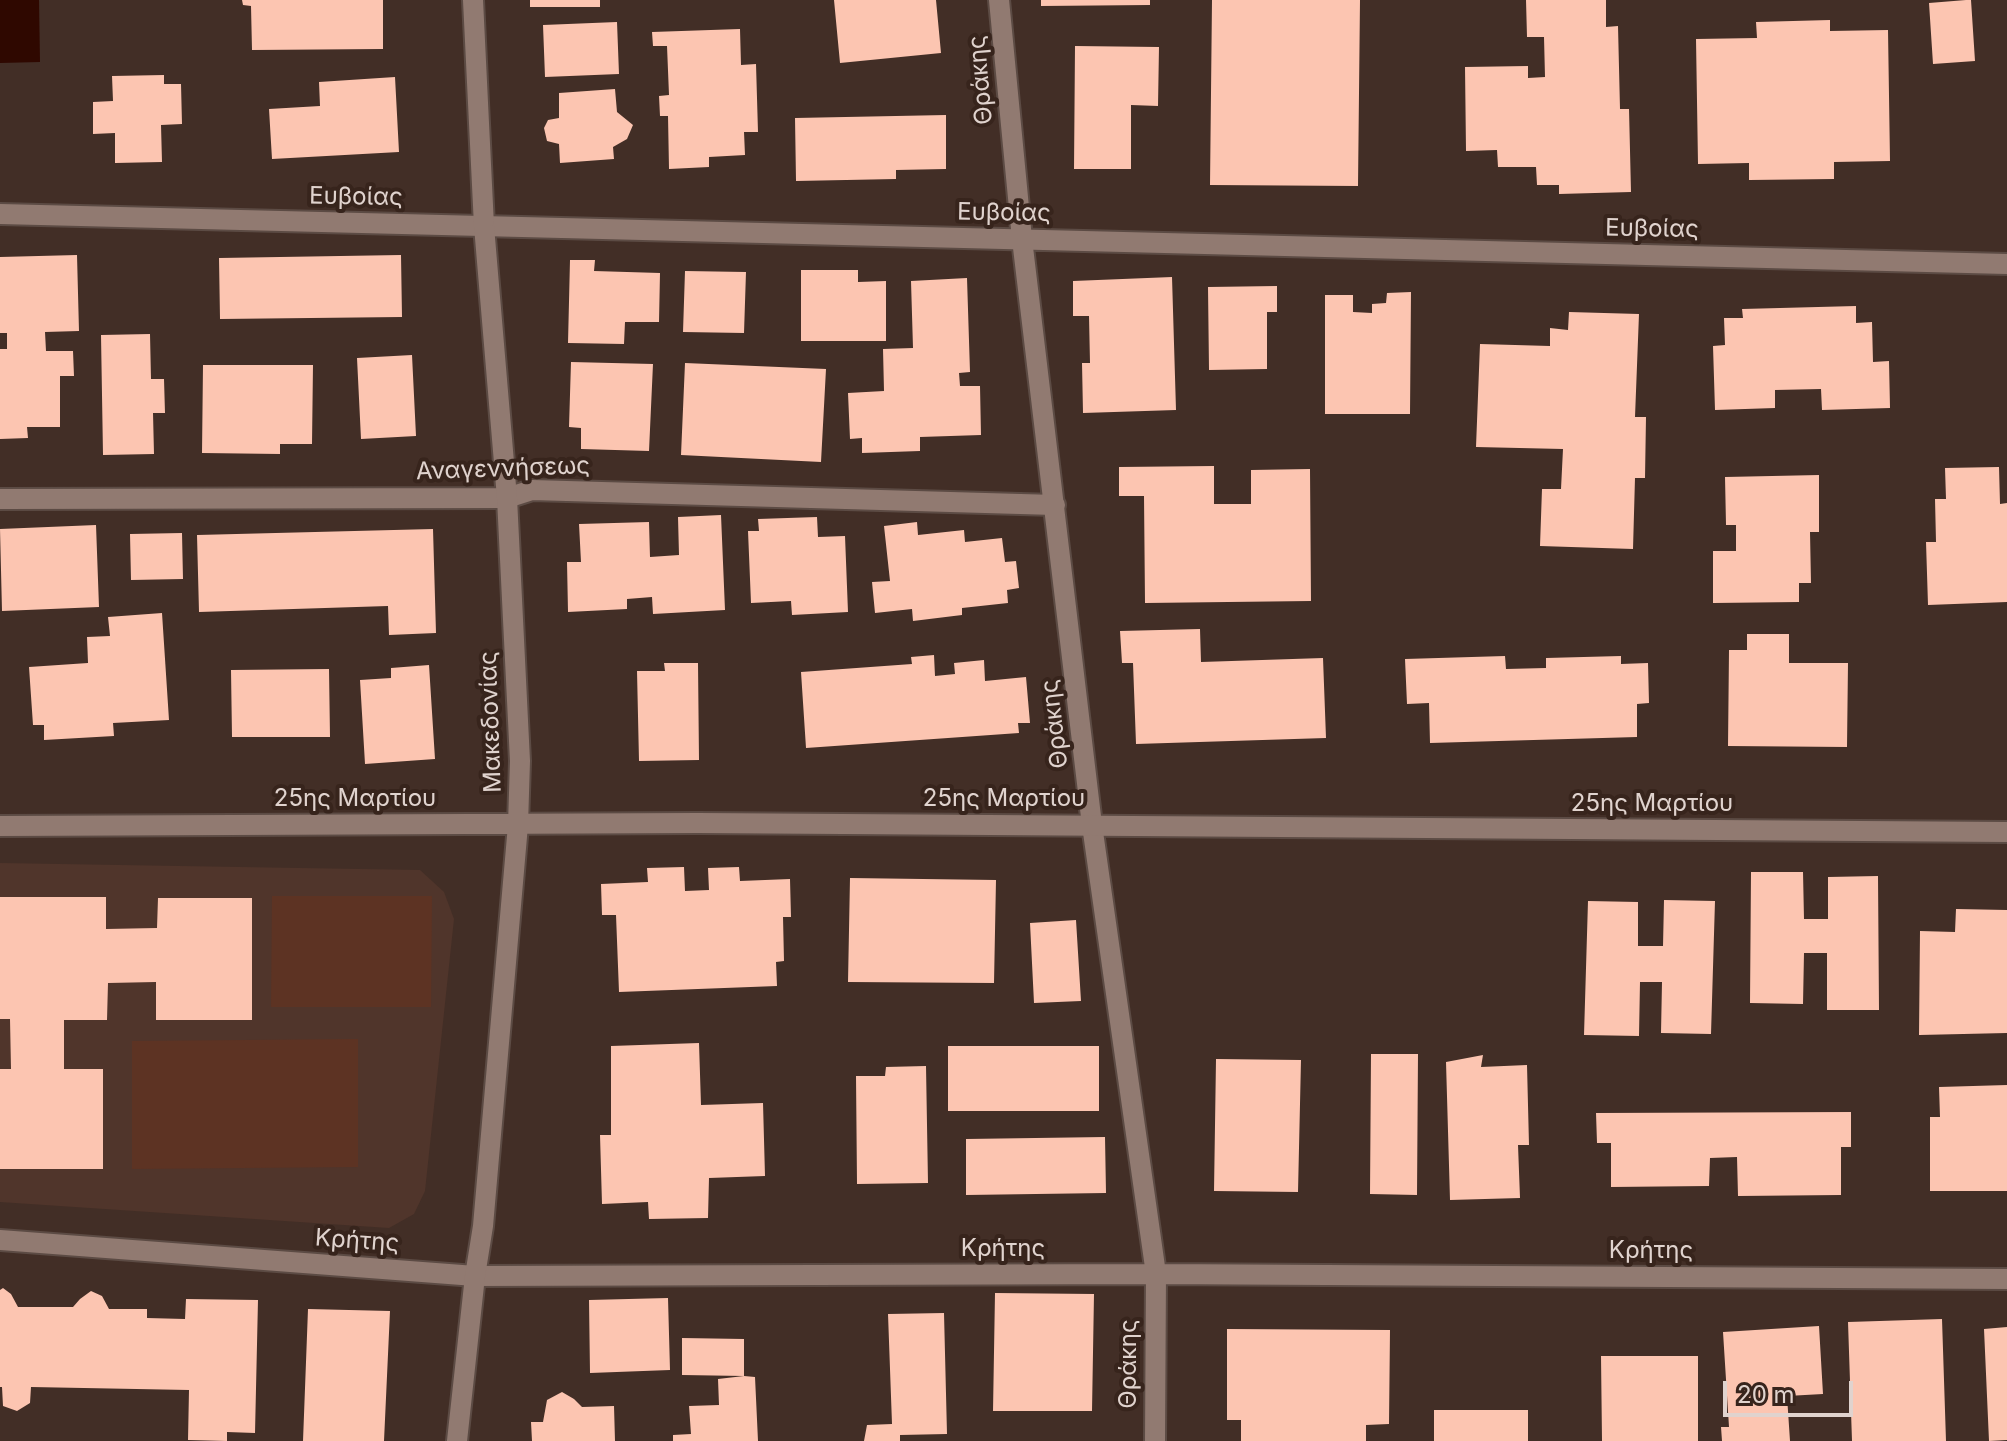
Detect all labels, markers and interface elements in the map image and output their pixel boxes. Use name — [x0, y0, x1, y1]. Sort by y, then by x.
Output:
street label: Θράκης — [963, 34, 999, 126]
street label: Ευβοίας — [309, 182, 403, 212]
street label: Ευβοίας — [957, 198, 1051, 228]
street label: Ευβοίας — [1605, 214, 1699, 244]
street label: Αναγεννήσεως — [416, 452, 590, 486]
street label: Μακεδονίας — [474, 651, 508, 793]
street label: Θράκης — [1035, 678, 1075, 770]
street label: 25ης Μαρτίου — [274, 785, 436, 813]
street label: 25ης Μαρτίου — [923, 785, 1085, 813]
street label: 25ης Μαρτίου — [1571, 790, 1733, 818]
street label: Κρήτης — [314, 1224, 400, 1258]
street label: Κρήτης — [961, 1235, 1045, 1263]
street label: Κρήτης — [1609, 1237, 1693, 1265]
street label: Θράκης — [1115, 1319, 1143, 1409]
scale bar — [1727, 1365, 1857, 1415]
text: 20 m — [1737, 1380, 1795, 1409]

